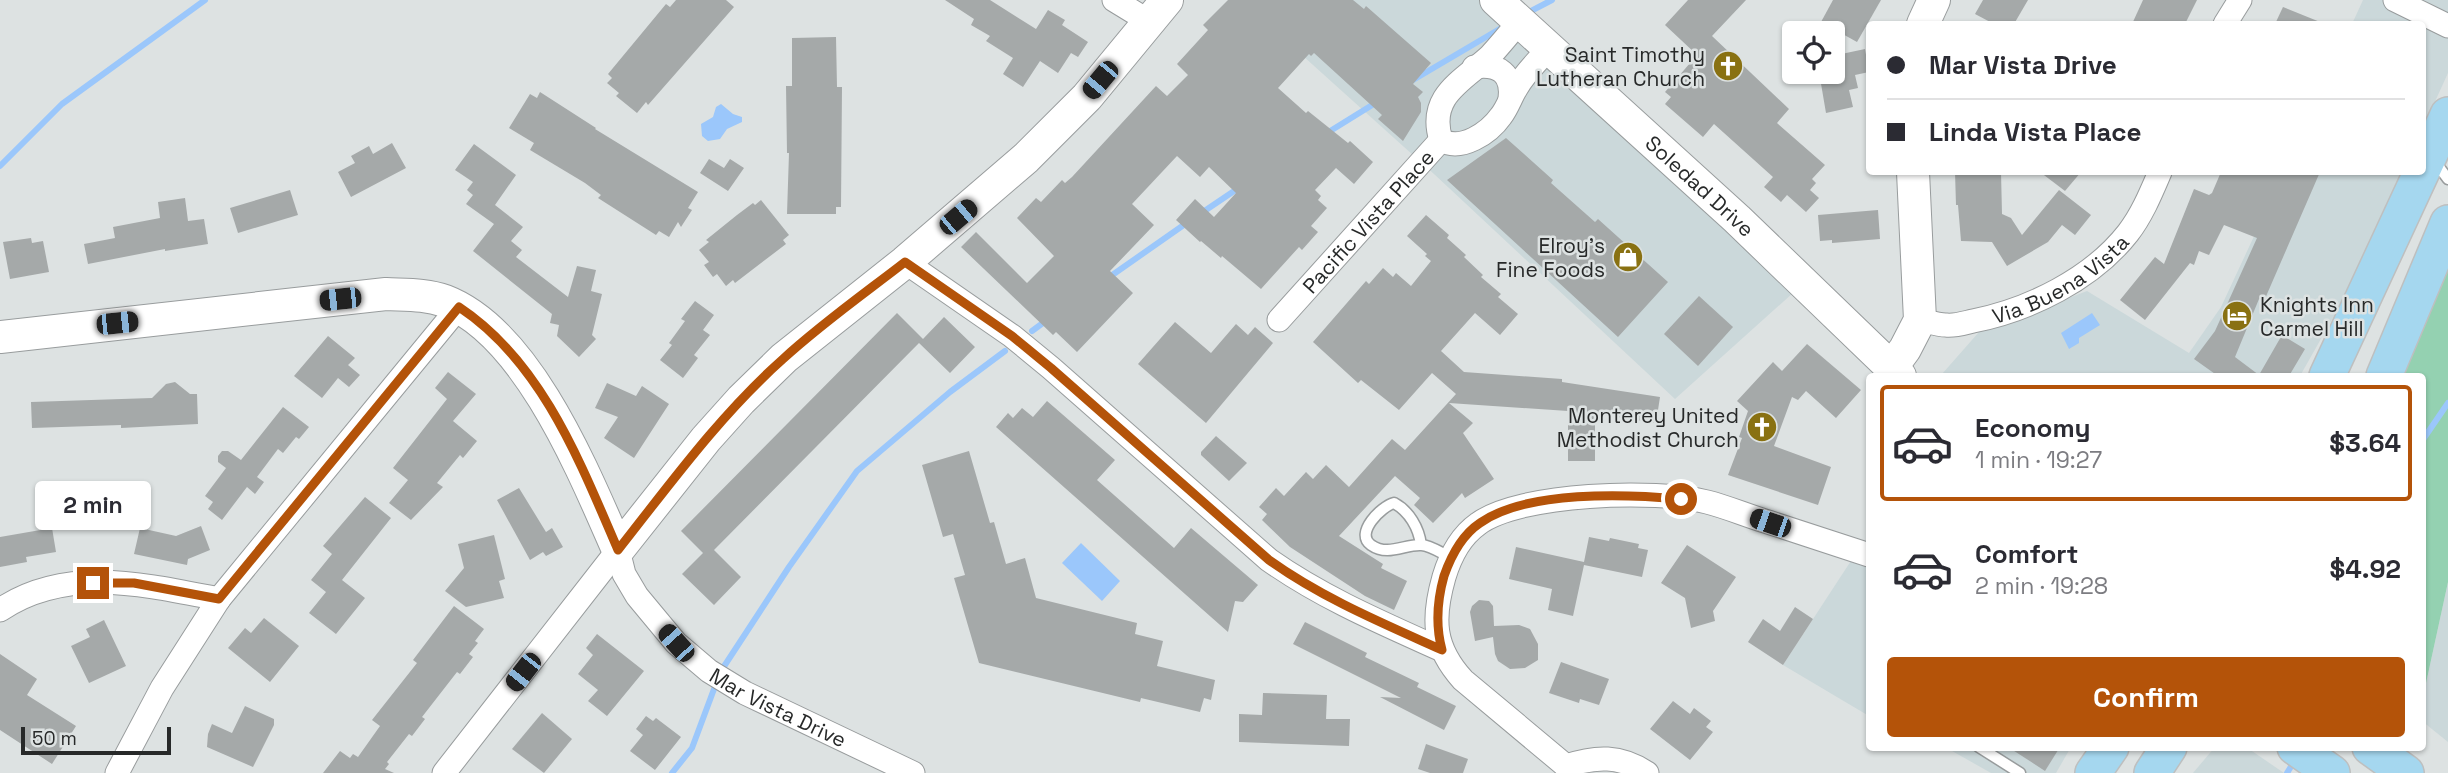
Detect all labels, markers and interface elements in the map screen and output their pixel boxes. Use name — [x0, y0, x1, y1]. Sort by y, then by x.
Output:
map controls — [1782, 21, 1845, 84]
button: locate — [1782, 21, 1845, 84]
place label: Saint Timothy Lutheran Church — [1536, 41, 1705, 92]
text: Mar Vista Drive — [1929, 48, 2117, 82]
church icon: Saint Timothy Lutheran Church — [1711, 49, 1745, 83]
car — [1079, 57, 1122, 103]
text: Linda Vista Place — [1929, 115, 2141, 149]
street label: Soledad Drive — [1640, 129, 1760, 242]
street label: Pacific Vista Place — [1296, 144, 1440, 299]
car — [936, 195, 981, 239]
street label: Via Buena Vista — [1989, 229, 2134, 329]
place label: Elroy’s Fine Foods — [1496, 232, 1605, 283]
shop icon: Elroy’s Fine Foods — [1611, 240, 1645, 274]
car — [319, 286, 362, 312]
place label: Knights Inn Carmel Hill — [2260, 291, 2374, 342]
hotel icon: Knights Inn Carmel Hill — [2220, 299, 2254, 333]
car — [96, 310, 139, 336]
place label: Monterey United Methodist Church — [1557, 402, 1739, 453]
church icon: Monterey United Methodist Church — [1745, 410, 1779, 444]
text: Economy — [1975, 411, 2091, 445]
icon: car — [1891, 412, 1954, 475]
text: $3.64 — [2329, 426, 2401, 460]
text: 1 min · 19:27 — [1975, 445, 2102, 475]
callout: 2 min — [35, 482, 151, 530]
route start — [1665, 483, 1697, 515]
text: 2 min — [63, 490, 123, 520]
car — [1747, 506, 1794, 540]
text: Comfort — [1975, 537, 2078, 571]
icon: car — [1891, 538, 1954, 601]
text: $4.92 — [2329, 552, 2401, 586]
route end — [77, 567, 109, 599]
text: 2 min · 19:28 — [1975, 571, 2108, 601]
car — [655, 620, 698, 666]
car — [502, 649, 545, 695]
button: Confirm — [1887, 657, 2405, 737]
street label: Mar Vista Drive — [705, 661, 851, 753]
scale bar — [21, 724, 172, 756]
text: 50 m — [32, 726, 77, 751]

